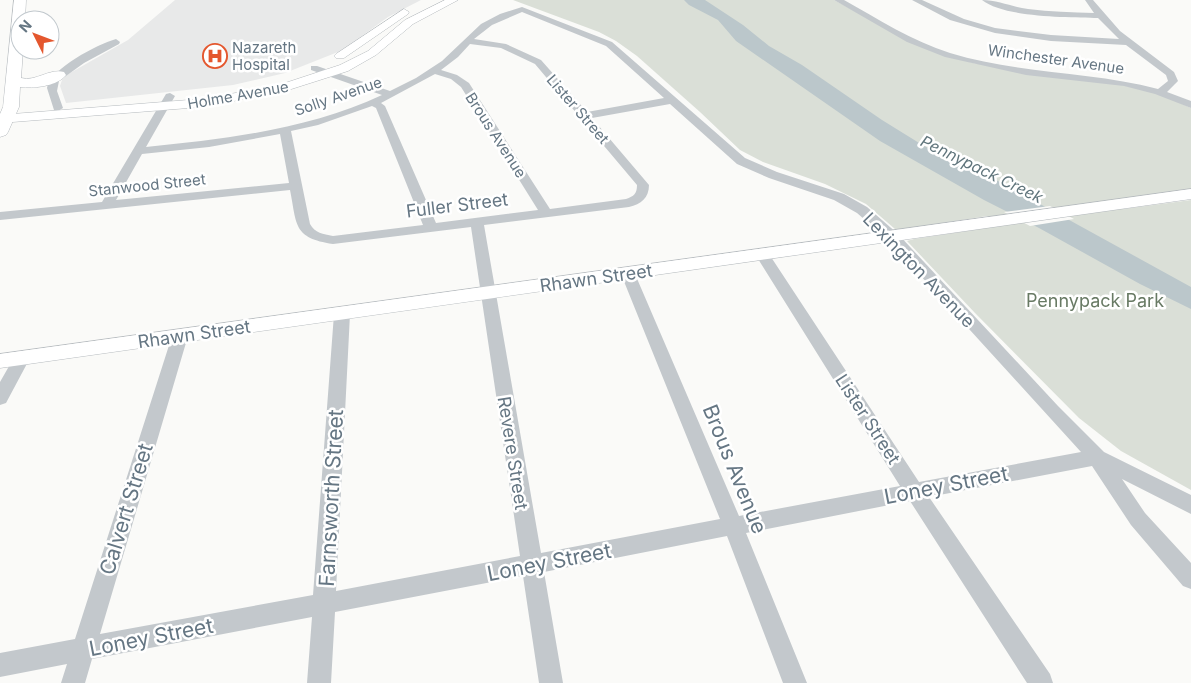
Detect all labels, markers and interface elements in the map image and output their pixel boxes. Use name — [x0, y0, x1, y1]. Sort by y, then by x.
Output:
north arrow — [10, 10, 60, 60]
text: N — [15, 16, 35, 36]
place label: Nazareth Hospital — [232, 38, 296, 74]
street label: Winchester Avenue — [987, 40, 1125, 78]
hospital icon: Nazareth Hospital — [202, 43, 228, 69]
street label: Lister Street — [543, 70, 613, 148]
street label: Solly Avenue — [292, 72, 384, 120]
street label: Holme Avenue — [186, 77, 290, 113]
street label: Brous Avenue — [461, 89, 531, 181]
water label: Pennypack Creek — [918, 131, 1047, 207]
street label: Stanwood Street — [88, 169, 207, 201]
street label: Fuller Street — [405, 188, 509, 222]
street label: Lexington Avenue — [859, 208, 979, 332]
street label: Rhawn Street — [538, 260, 654, 296]
park label: Pennypack Park — [1026, 290, 1164, 311]
street label: Rhawn Street — [136, 316, 252, 352]
street label: Lister Street — [831, 370, 905, 468]
street label: Revere Street — [494, 395, 532, 511]
street label: Brous Avenue — [698, 401, 772, 537]
street label: Farnsworth Street — [314, 409, 348, 587]
street label: Calvert Street — [94, 440, 158, 578]
street label: Loney Street — [882, 461, 1010, 509]
street label: Loney Street — [485, 538, 613, 586]
street label: Loney Street — [87, 613, 215, 661]

